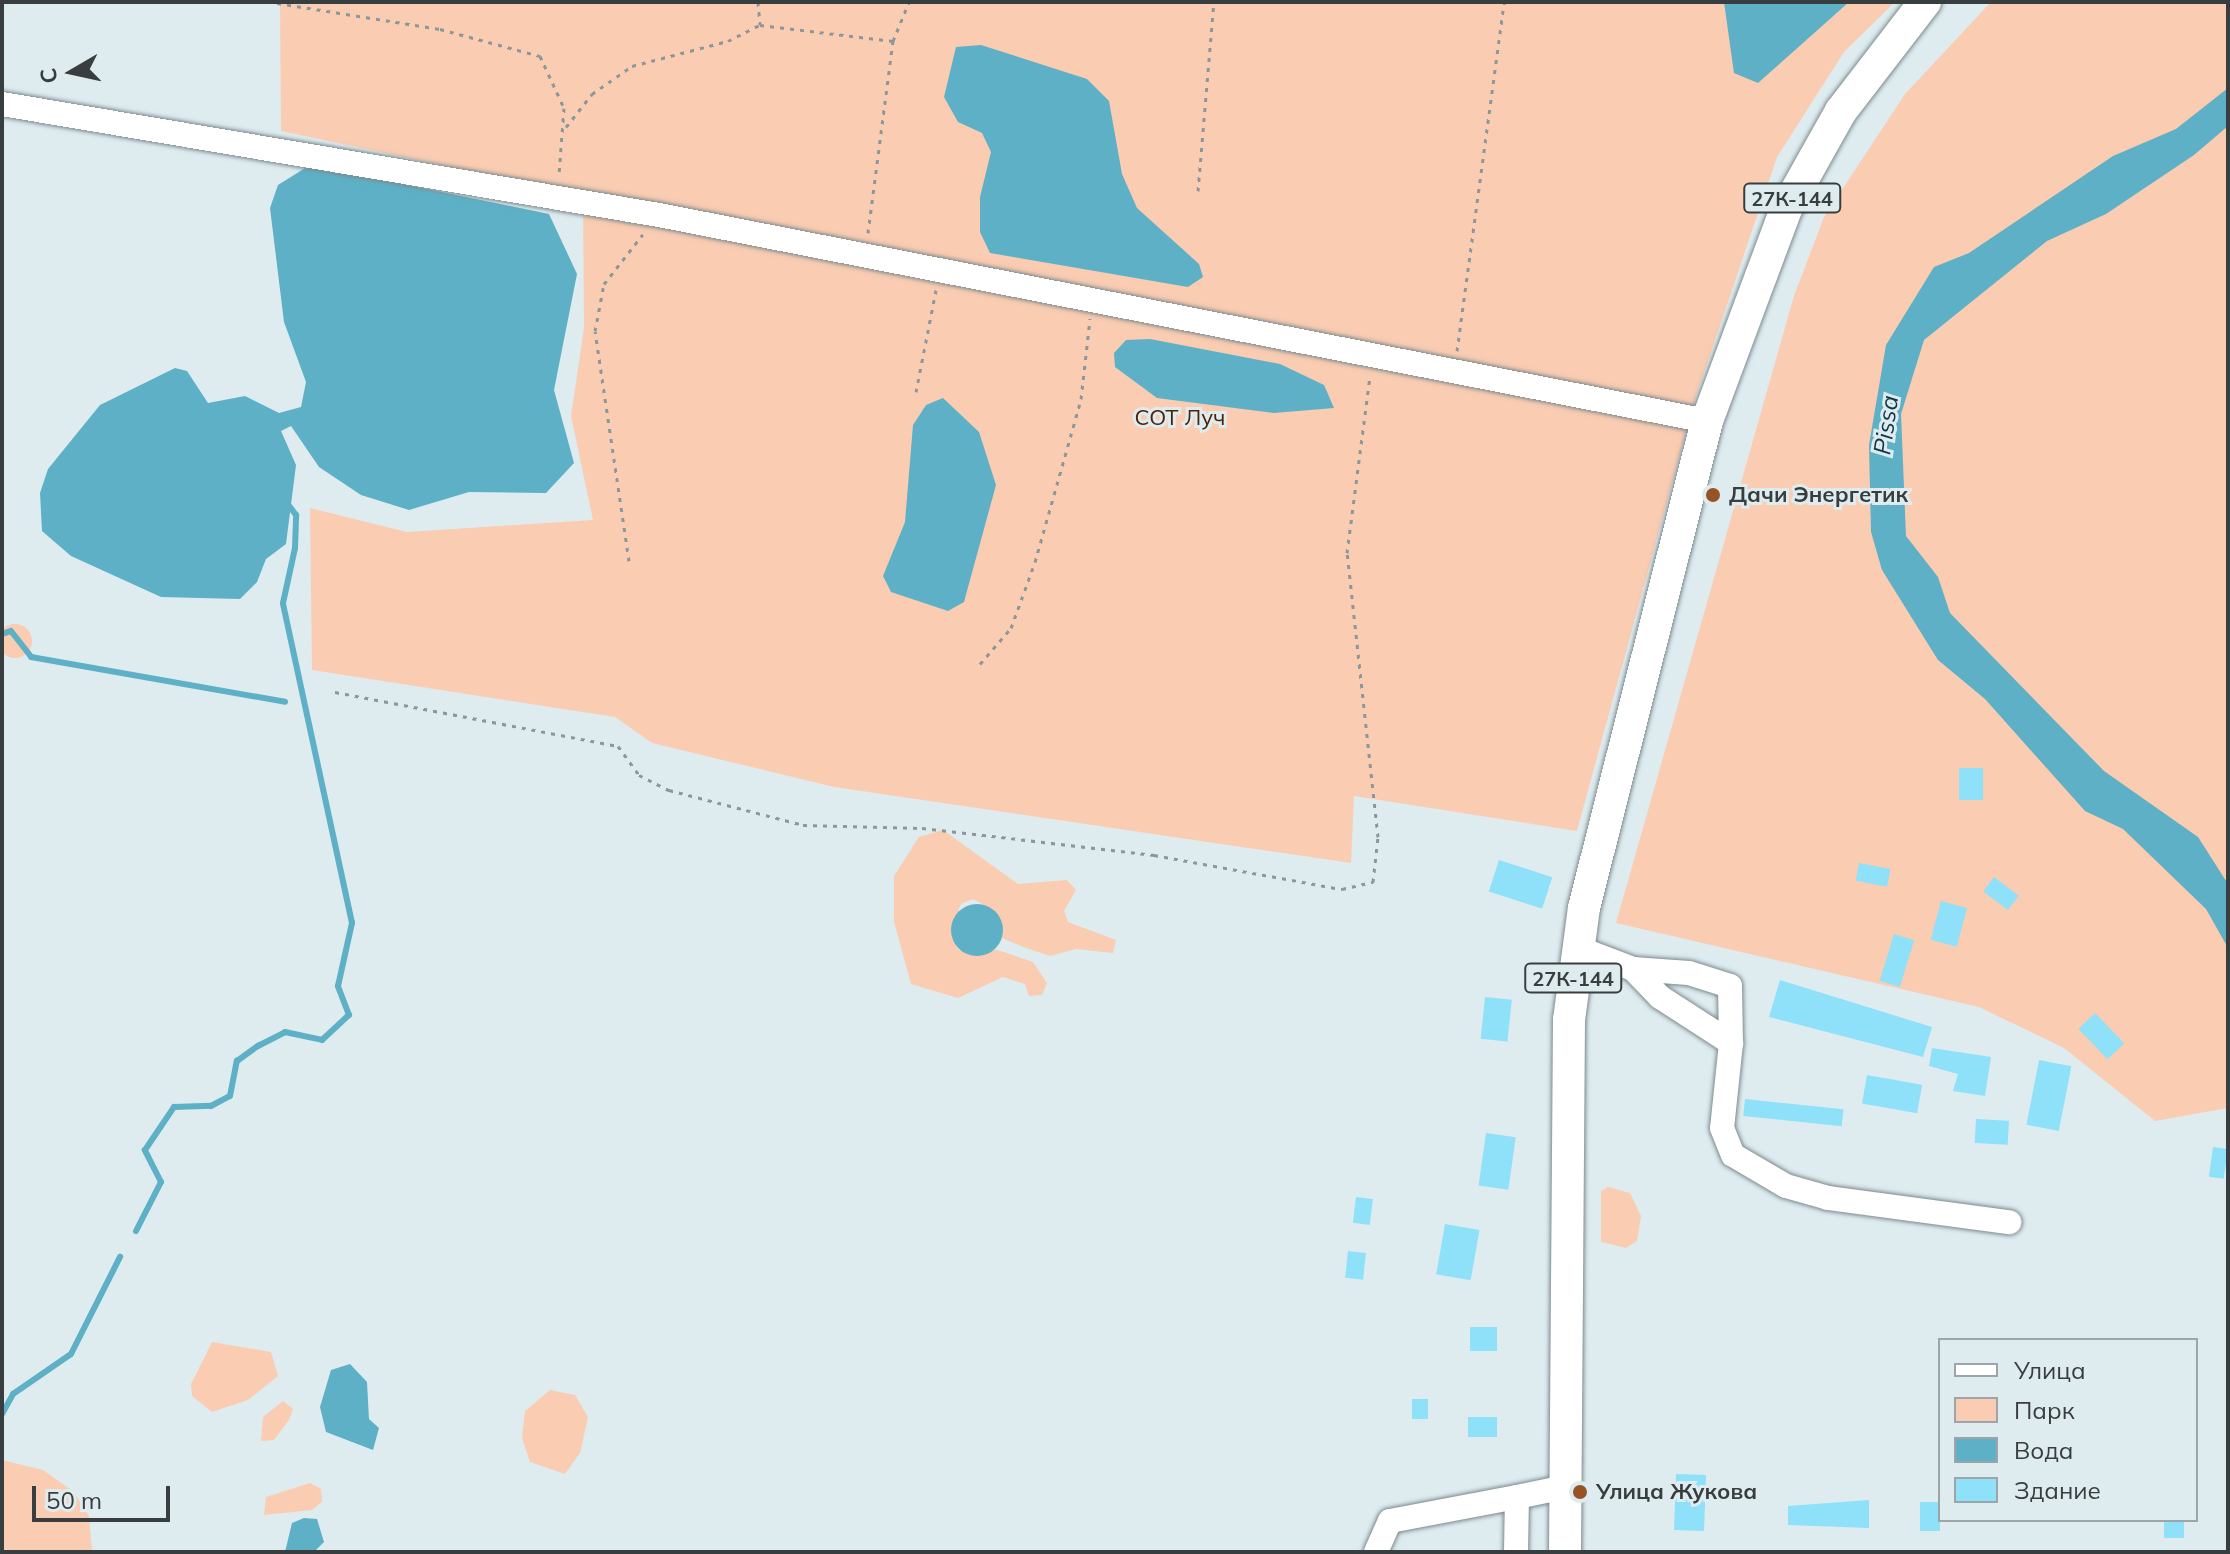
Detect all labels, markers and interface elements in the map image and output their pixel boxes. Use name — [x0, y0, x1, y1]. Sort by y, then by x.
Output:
north arrow — [32, 32, 112, 112]
text: С — [33, 66, 63, 85]
road number: 27К-144 — [1742, 182, 1842, 214]
water label: Pissa — [1868, 394, 1904, 456]
park label: СОТ Луч — [1135, 405, 1225, 431]
place label: Дачи Энергетик — [1729, 482, 1908, 508]
marker: Дачи Энергетик — [1704, 486, 1722, 504]
road number: 27К-144 — [1523, 962, 1623, 994]
legend — [1938, 1338, 2198, 1522]
text: Улица — [2014, 1355, 2086, 1385]
text: Парк — [2014, 1395, 2075, 1425]
text: Вода — [2014, 1435, 2074, 1465]
scale bar — [36, 1470, 174, 1520]
text: Здание — [2014, 1475, 2101, 1505]
place label: Улица Жукова — [1596, 1479, 1757, 1505]
marker: Улица Жукова — [1571, 1483, 1589, 1501]
text: 50 m — [46, 1485, 102, 1515]

